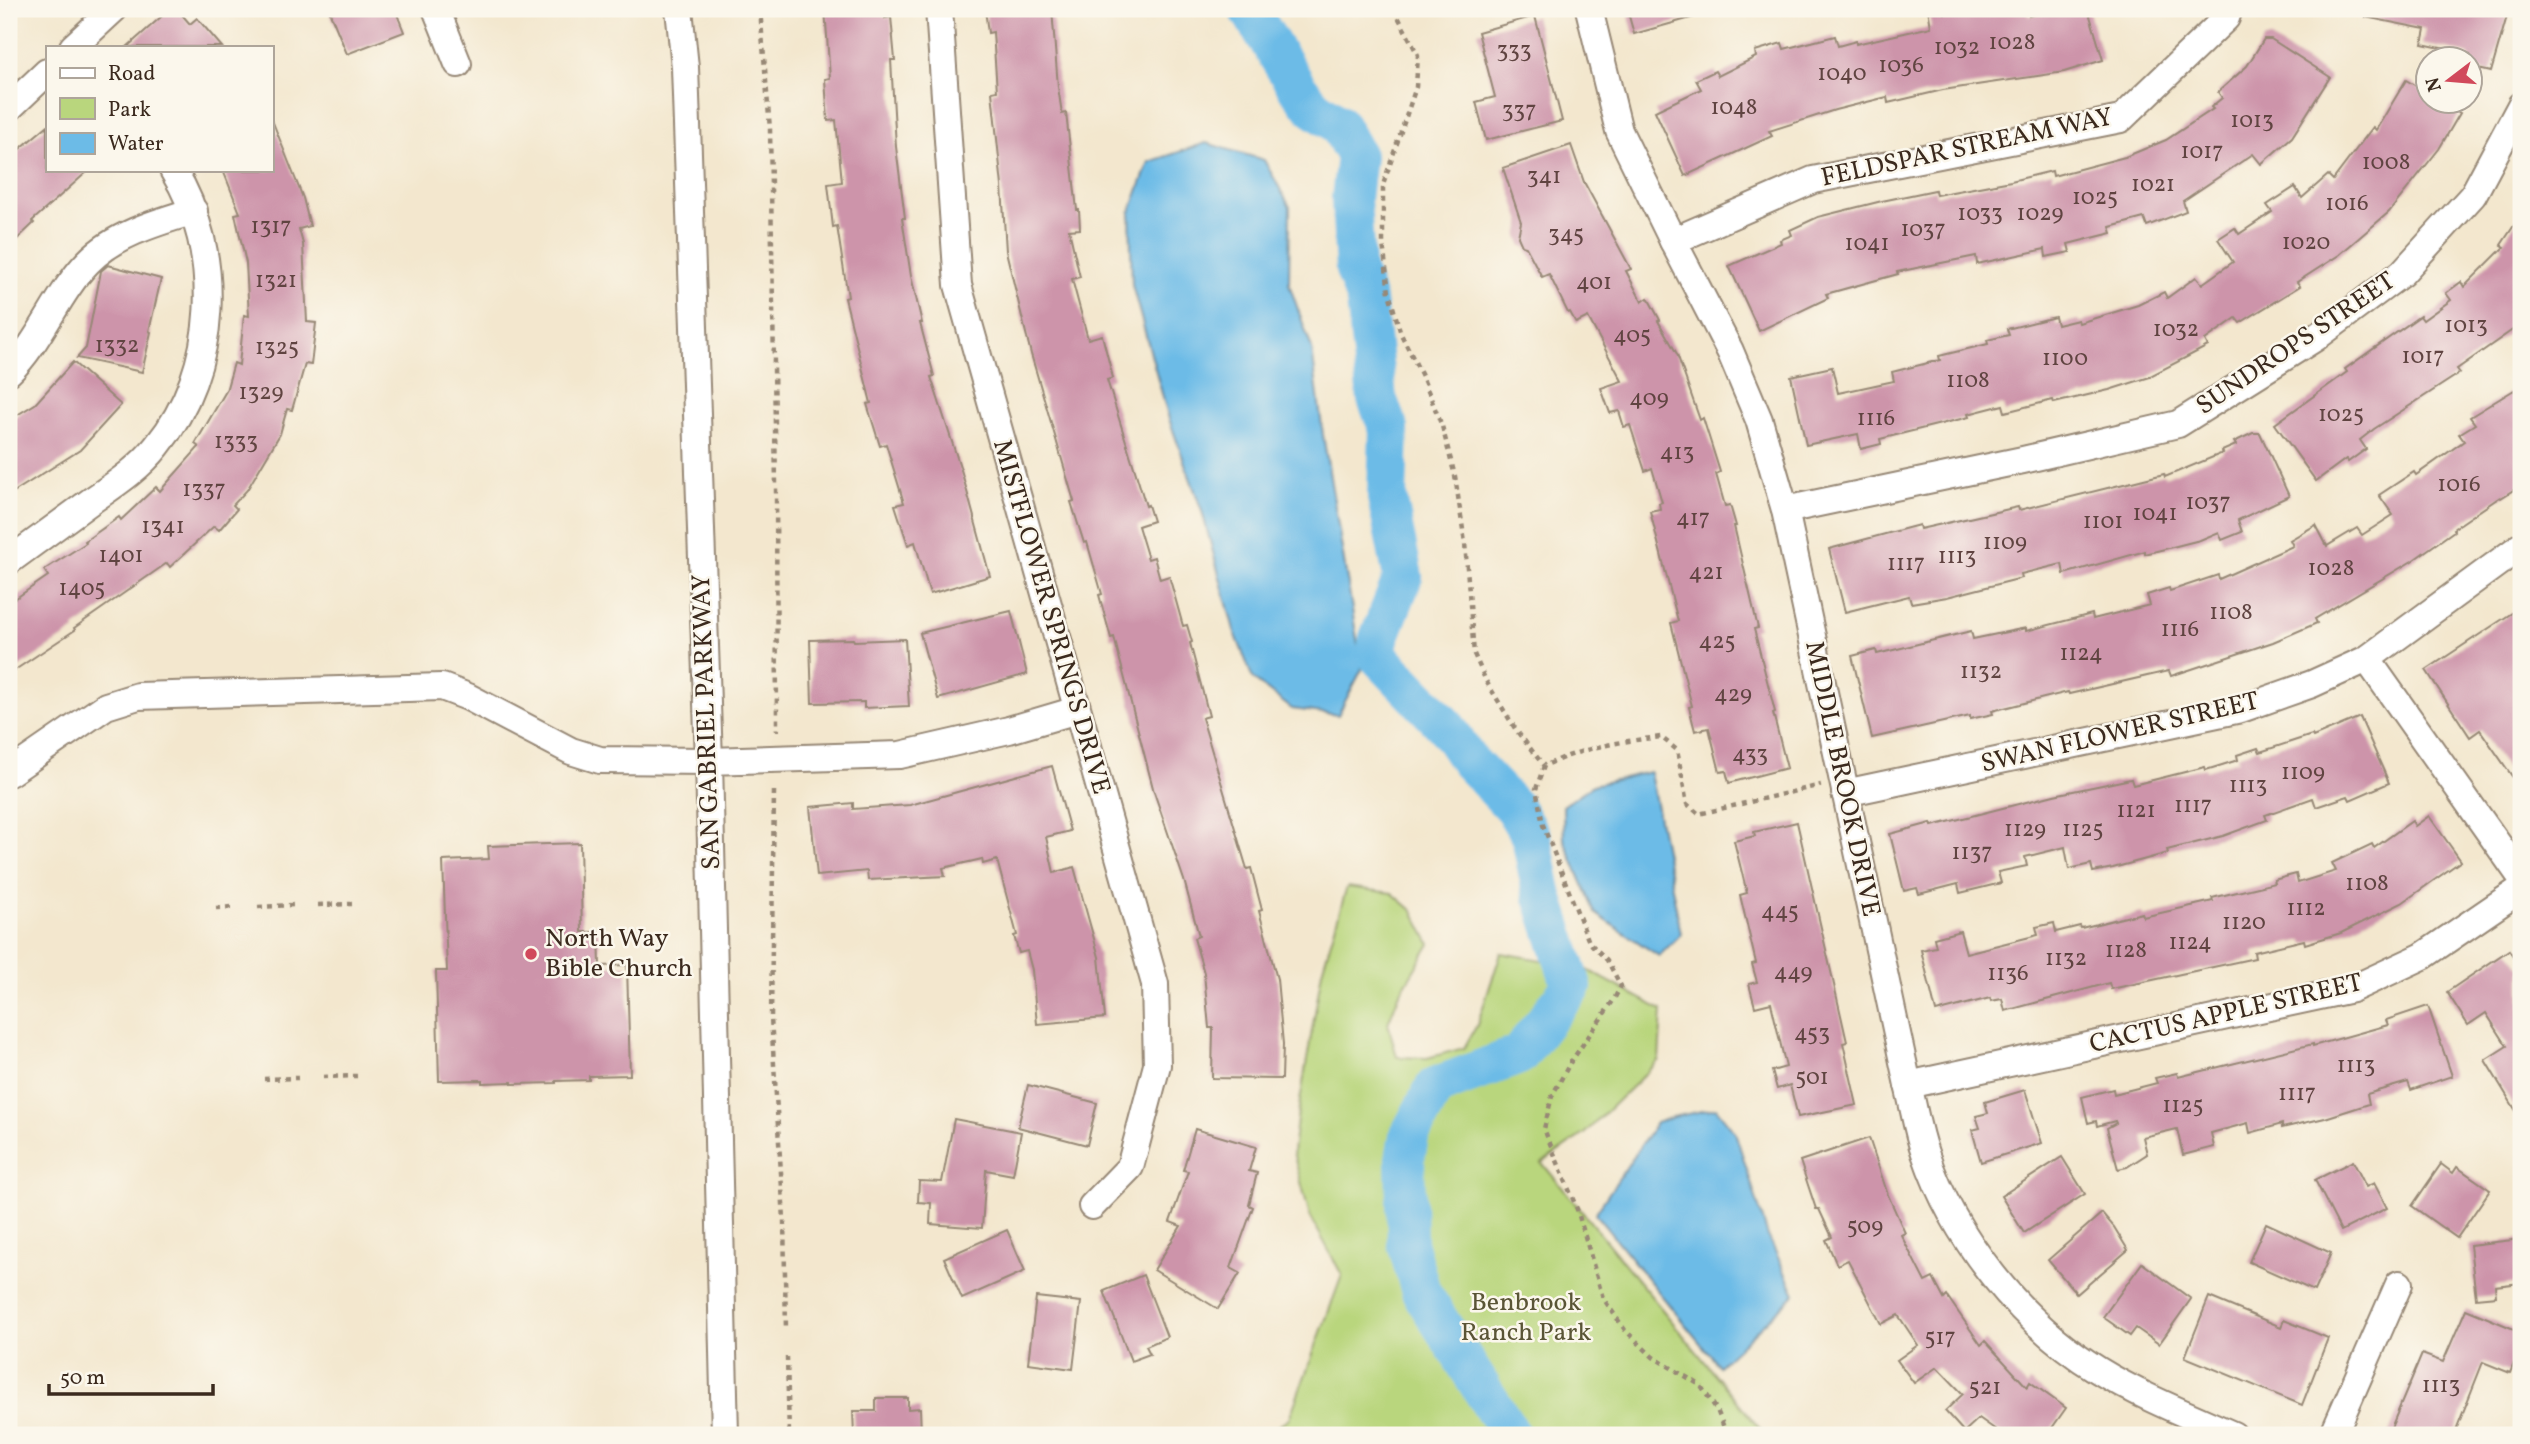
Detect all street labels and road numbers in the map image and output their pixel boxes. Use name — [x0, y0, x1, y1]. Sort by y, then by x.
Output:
street label: FELDSPAR STREAM WAY — [1818, 99, 2116, 197]
street label: SUNDROPS STREET — [2189, 264, 2403, 424]
street label: MISTFLOWER SPRINGS DRIVE — [983, 435, 1119, 799]
street label: SAN GABRIEL PARKWAY — [684, 574, 730, 870]
street label: MIDDLE BROOK DRIVE — [1795, 638, 1889, 920]
street label: SWAN FLOWER STREET — [1977, 683, 2263, 783]
street label: CACTUS APPLE STREET — [2086, 965, 2366, 1063]

